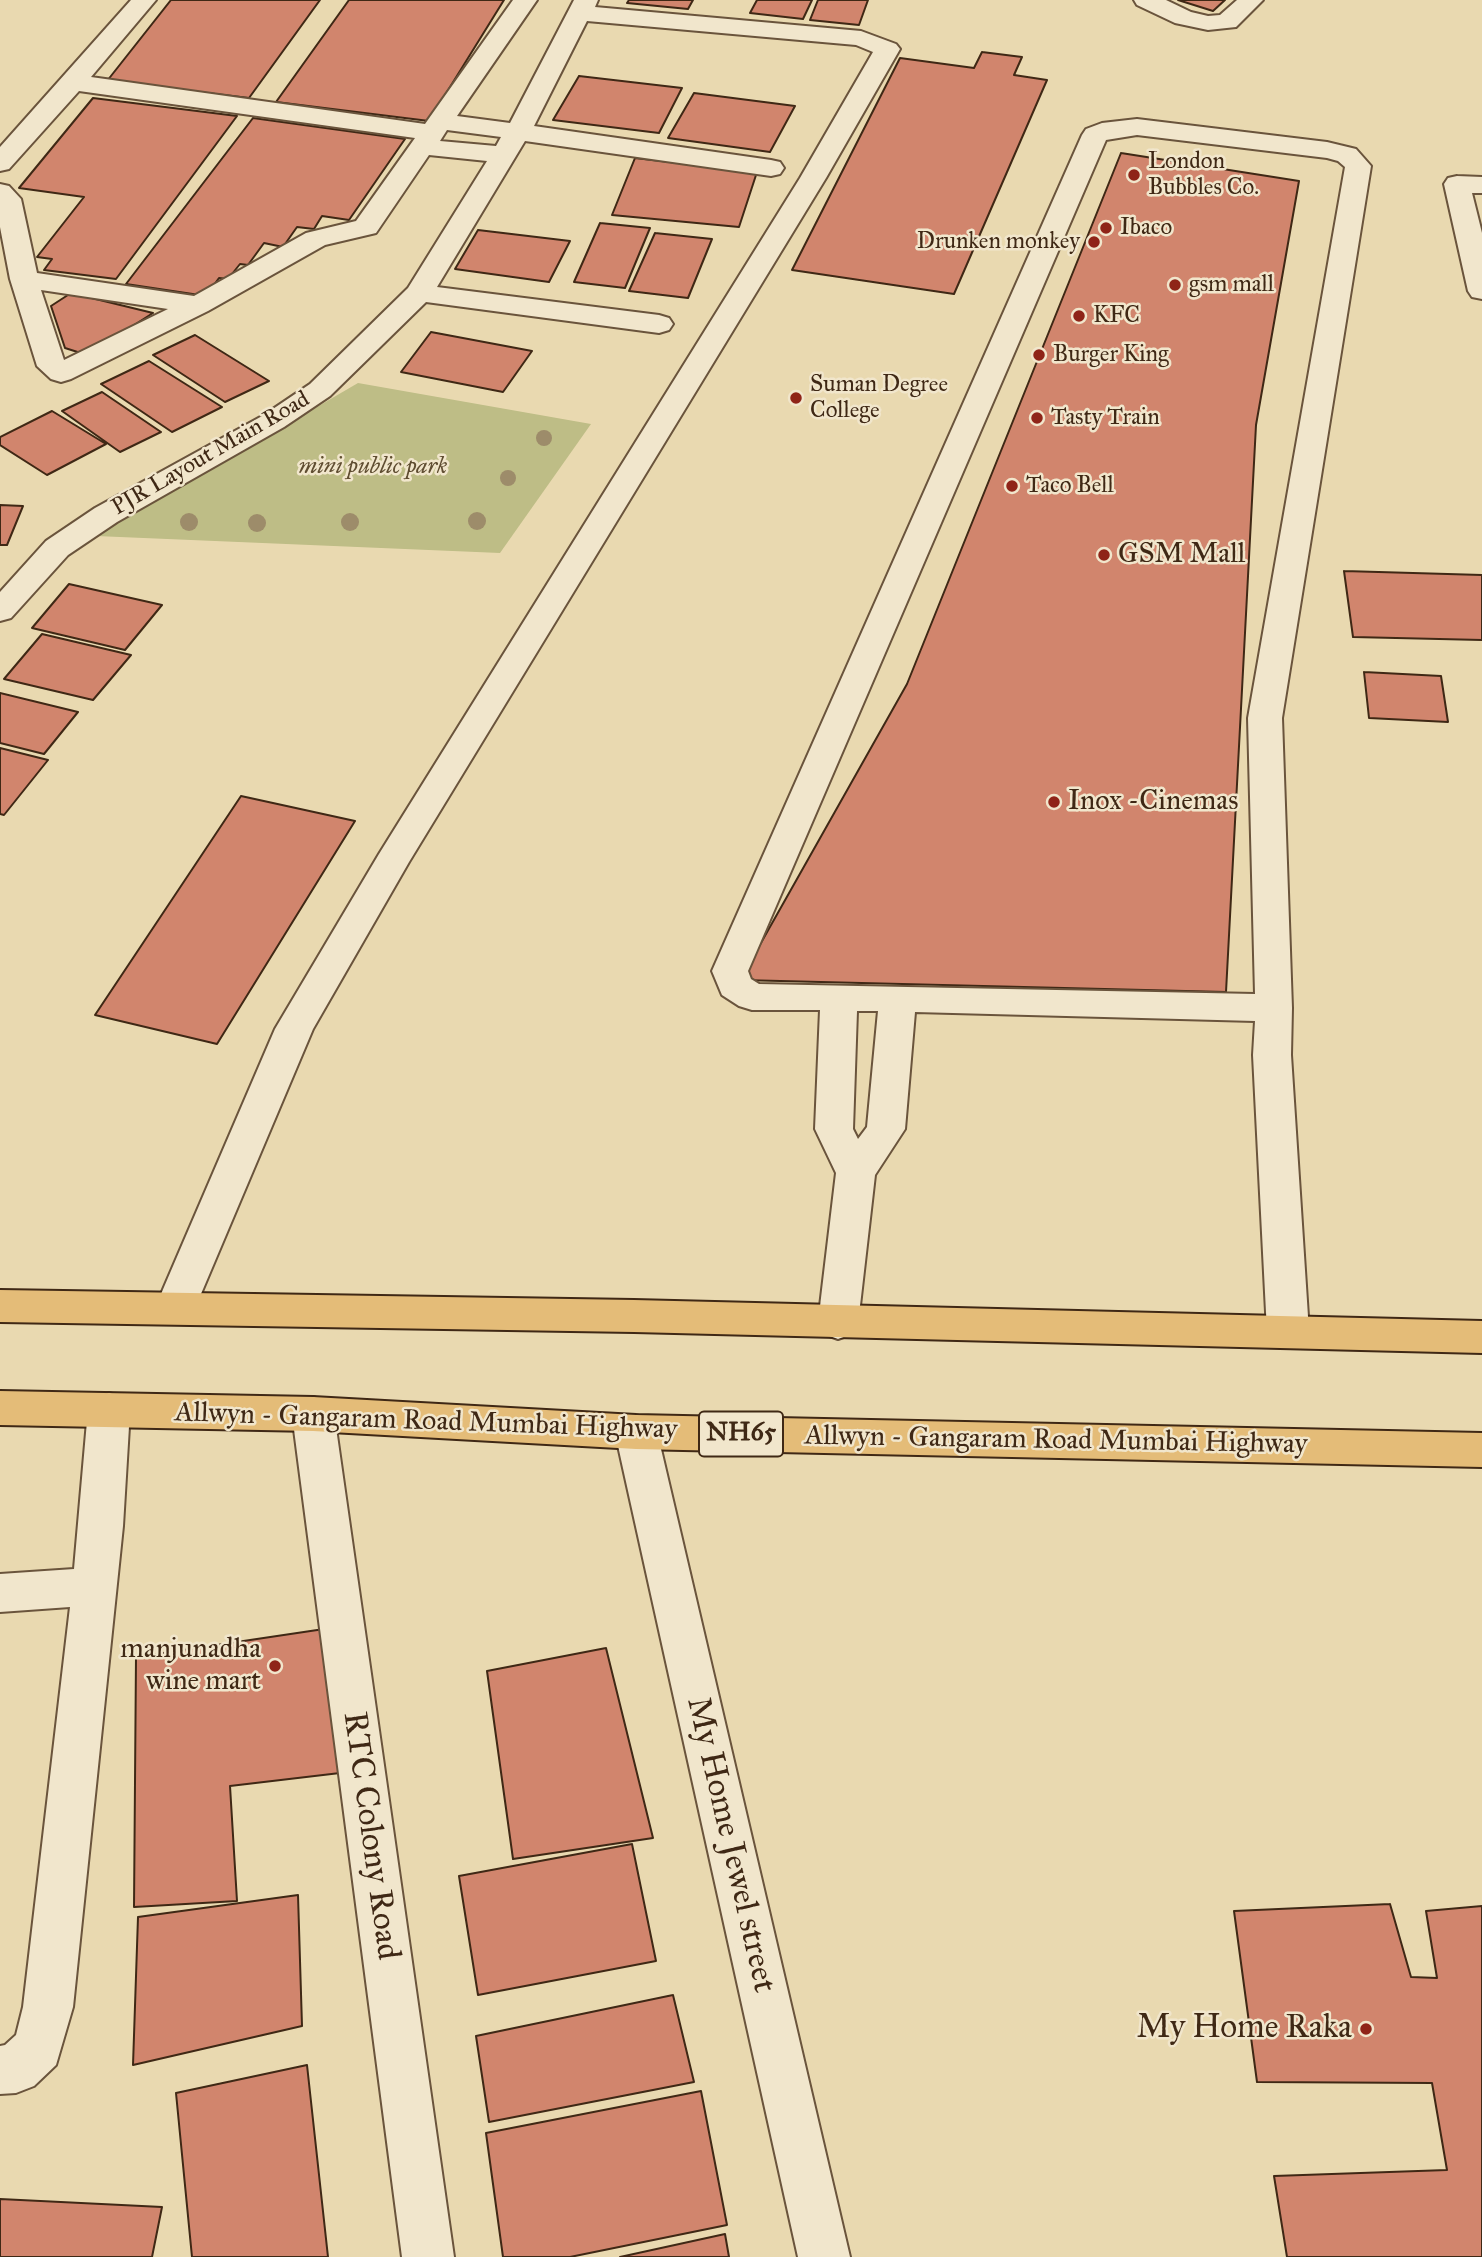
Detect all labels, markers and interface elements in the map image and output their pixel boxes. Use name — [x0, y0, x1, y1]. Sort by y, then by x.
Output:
place label: London Bubbles Co. — [1148, 148, 1259, 202]
marker: London Bubbles Co. — [1126, 167, 1142, 183]
place label: Ibaco — [1120, 214, 1172, 242]
marker: Ibaco — [1098, 220, 1114, 236]
place label: Drunken monkey — [917, 228, 1080, 256]
marker: Drunken monkey — [1086, 234, 1102, 250]
place label: gsm mall — [1189, 271, 1274, 299]
marker: gsm mall — [1167, 277, 1183, 293]
place label: KFC — [1093, 302, 1140, 330]
marker: KFC — [1071, 308, 1087, 324]
place label: Burger King — [1053, 341, 1169, 369]
marker: Burger King — [1031, 347, 1047, 363]
place label: Suman Degree College — [810, 371, 948, 425]
street label: PJR Layout Main Road — [107, 386, 315, 522]
marker: Suman Degree College — [788, 390, 804, 406]
place label: Tasty Train — [1051, 404, 1160, 432]
marker: Tasty Train — [1029, 410, 1045, 426]
park label: mini public park — [299, 453, 447, 481]
place label: Taco Bell — [1026, 472, 1114, 500]
marker: Taco Bell — [1004, 478, 1020, 494]
place label: GSM Mall — [1118, 538, 1245, 572]
marker: GSM Mall — [1096, 547, 1112, 563]
place label: Inox -Cinemas — [1068, 785, 1238, 819]
marker: Inox -Cinemas — [1046, 794, 1062, 810]
street label: Allwyn - Gangaram Road Mumbai Highway — [174, 1396, 678, 1448]
road number: NH65 — [699, 1412, 783, 1456]
street label: Allwyn - Gangaram Road Mumbai Highway — [804, 1420, 1308, 1462]
place label: manjunadha wine mart — [120, 1633, 261, 1699]
marker: manjunadha wine mart — [267, 1658, 283, 1674]
street label: My Home Jewel street — [677, 1694, 783, 1996]
street label: RTC Colony Road — [333, 1709, 407, 1963]
place label: My Home Raka — [1136, 2009, 1352, 2049]
marker: My Home Raka — [1358, 2021, 1374, 2037]

